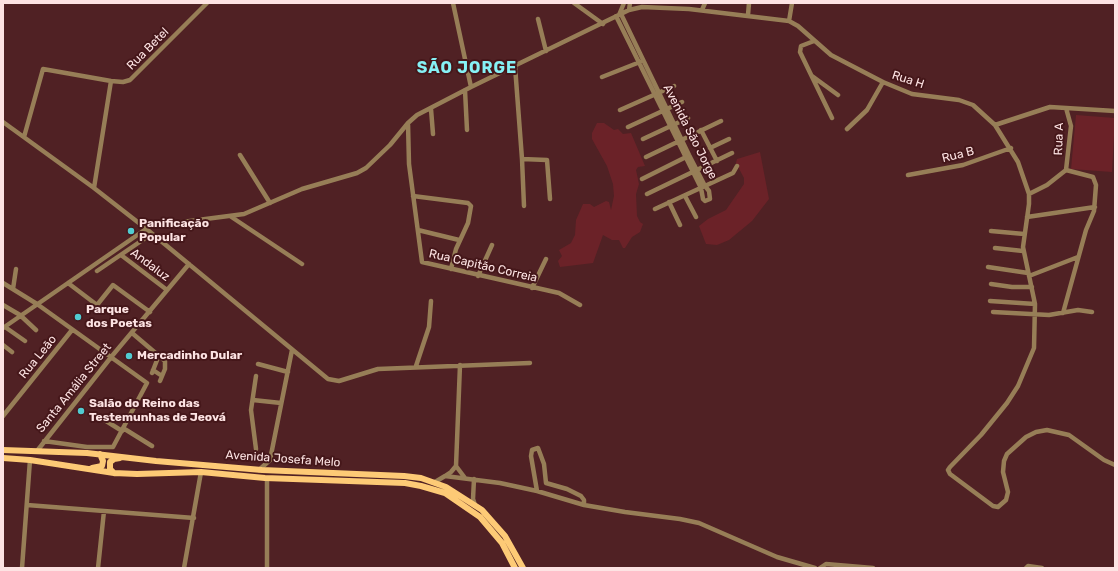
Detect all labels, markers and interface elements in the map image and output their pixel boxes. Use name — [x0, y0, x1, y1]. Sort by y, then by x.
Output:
street label: Rua Betel — [124, 25, 172, 73]
district label: SÃO JORGE — [417, 58, 517, 78]
street label: Rua H — [890, 68, 926, 92]
street label: Avenida São Jorge — [660, 82, 720, 182]
street label: Rua A — [1051, 122, 1067, 156]
street label: Rua B — [940, 144, 976, 166]
place label: Panificação Popular — [139, 217, 209, 245]
marker: Panificação Popular — [126, 226, 136, 236]
street label: Andaluz — [128, 246, 172, 284]
street label: Rua Capitão Correia — [428, 247, 538, 285]
place label: Parque dos Poetas — [86, 303, 152, 331]
marker: Parque dos Poetas — [73, 312, 83, 322]
street label: Rua Leão — [16, 332, 60, 382]
street label: Santa Amália Street — [33, 340, 115, 436]
place label: Mercadinho Dular — [137, 349, 242, 363]
marker: Mercadinho Dular — [124, 351, 134, 361]
place label: Salão do Reino das Testemunhas de Jeová — [89, 397, 226, 425]
marker: Salão do Reino das Testemunhas de Jeová — [76, 406, 86, 416]
street label: Avenida Josefa Melo — [225, 448, 341, 470]

